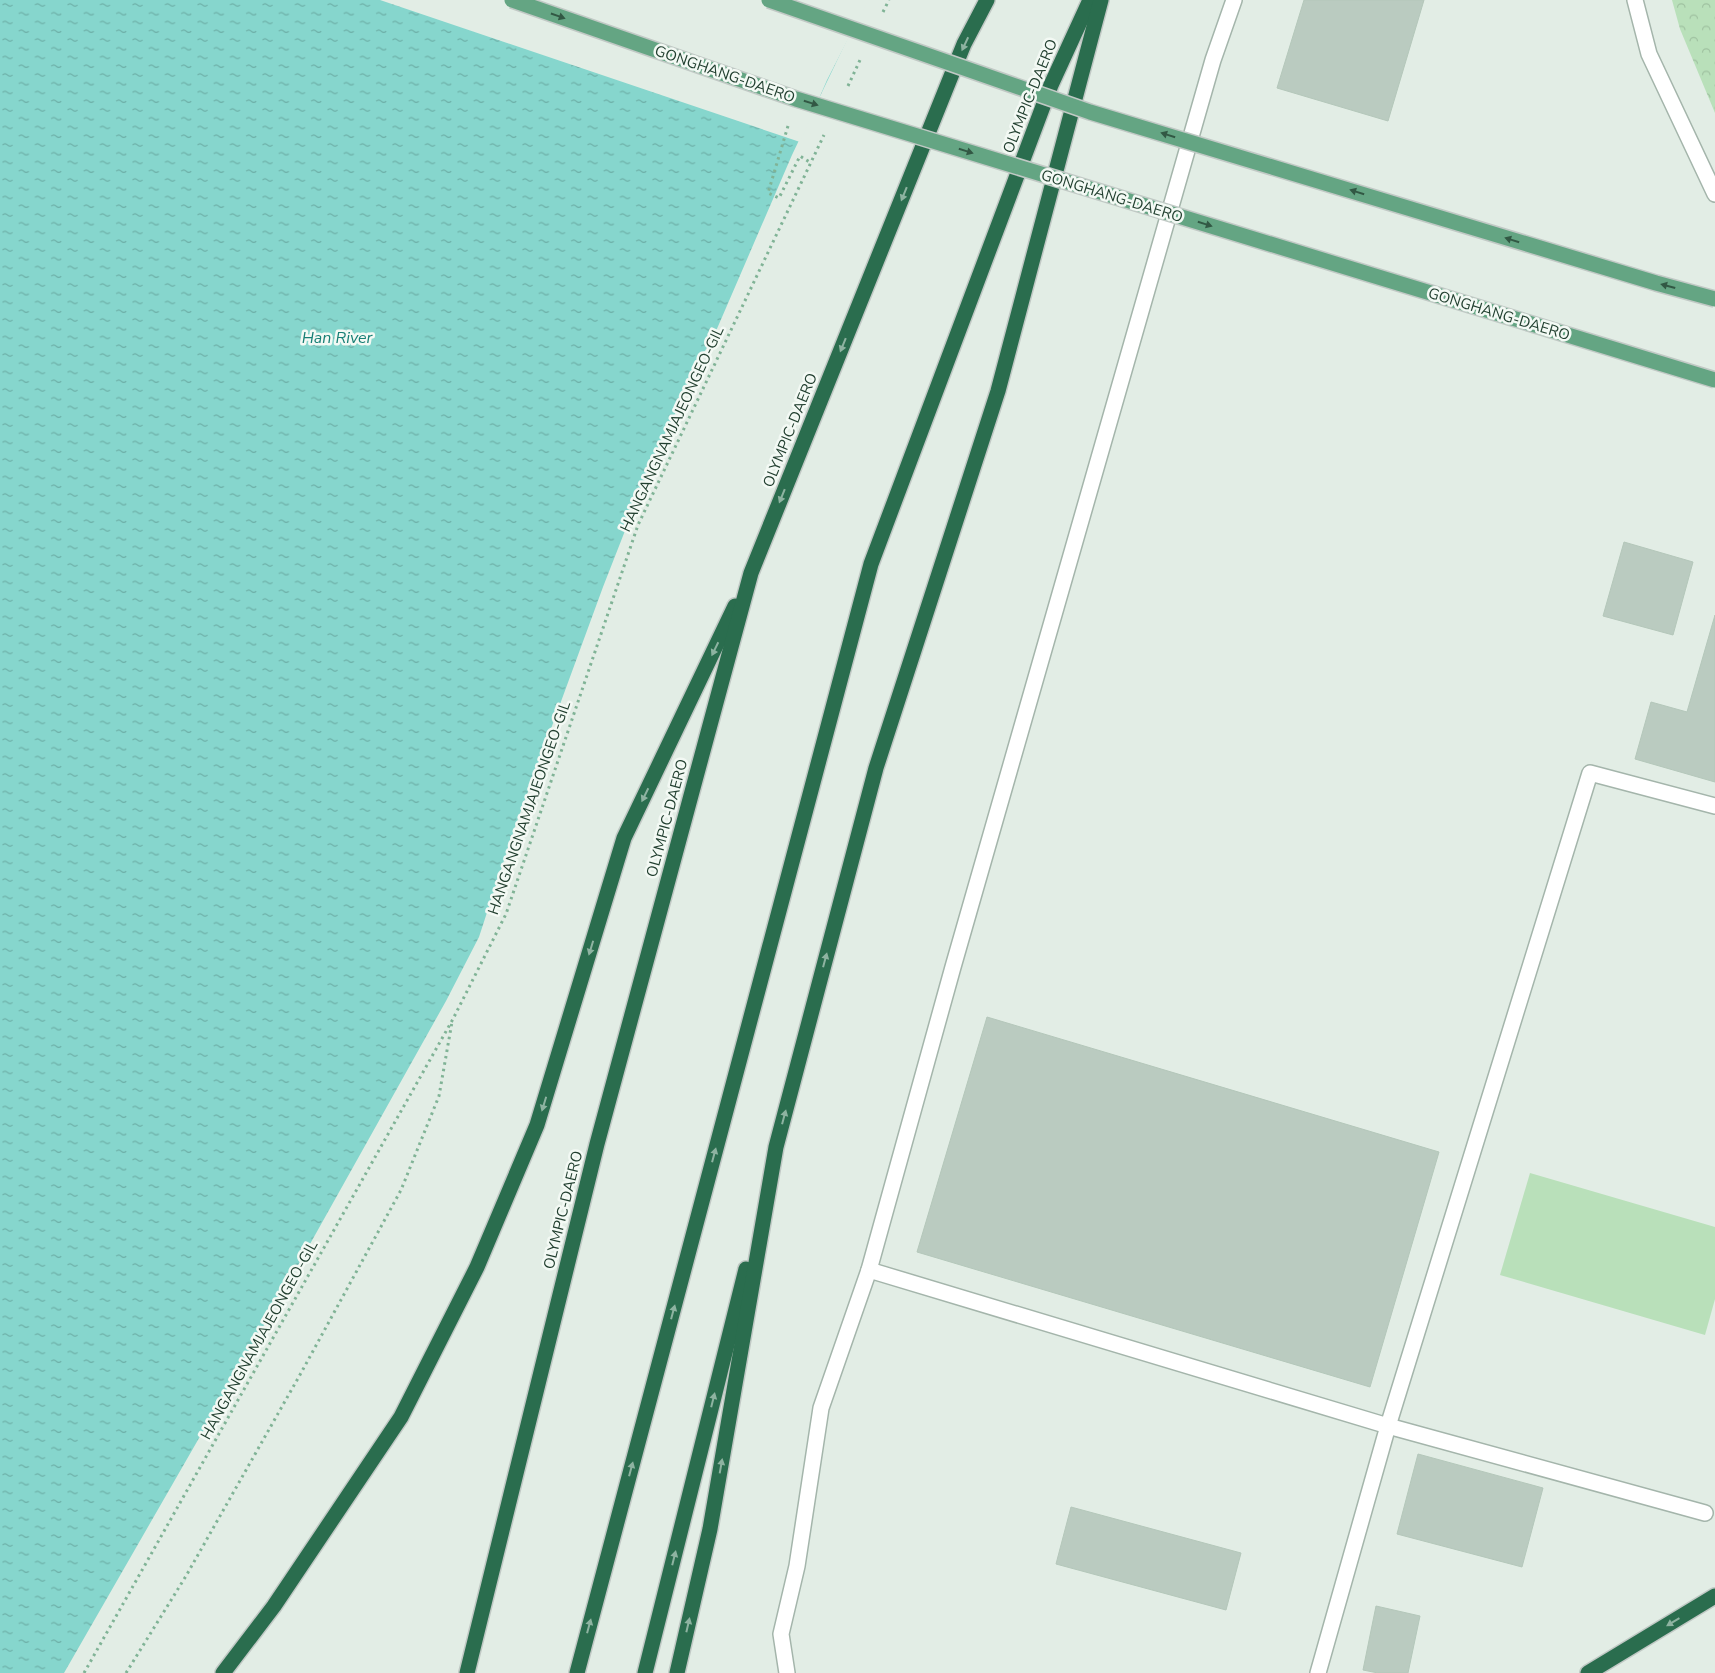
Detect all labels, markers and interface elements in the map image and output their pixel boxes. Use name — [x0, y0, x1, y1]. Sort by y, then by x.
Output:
one-way arrow — [551, 12, 566, 20]
one-way arrow — [961, 36, 969, 51]
street label: OLYMPIC-DAERO — [998, 36, 1062, 156]
street label: GONGHANG-DAERO — [652, 41, 798, 107]
one-way arrow — [804, 100, 819, 108]
one-way arrow — [1160, 131, 1175, 138]
one-way arrow — [959, 148, 974, 156]
street label: GONGHANG-DAERO — [1039, 165, 1185, 227]
one-way arrow — [899, 187, 907, 201]
one-way arrow — [1349, 188, 1364, 196]
one-way arrow — [1198, 221, 1213, 229]
one-way arrow — [1505, 235, 1520, 243]
one-way arrow — [1660, 282, 1675, 290]
street label: GONGHANG-DAERO — [1426, 283, 1572, 345]
street label: HANGANGNAMJAJEONGEO-GIL — [615, 323, 729, 535]
water label: Han River — [302, 327, 374, 349]
one-way arrow — [839, 338, 847, 353]
street label: OLYMPIC-DAERO — [758, 370, 822, 490]
one-way arrow — [778, 488, 786, 503]
one-way arrow — [711, 642, 719, 656]
street label: HANGANGNAMJAJEONGEO-GIL — [483, 699, 575, 917]
street label: OLYMPIC-DAERO — [642, 757, 692, 879]
one-way arrow — [640, 788, 648, 802]
one-way arrow — [586, 941, 594, 956]
one-way arrow — [822, 953, 830, 968]
one-way arrow — [539, 1096, 547, 1111]
one-way arrow — [780, 1110, 788, 1125]
one-way arrow — [711, 1147, 719, 1162]
street label: OLYMPIC-DAERO — [539, 1149, 587, 1271]
street label: HANGANGNAMJAJEONGEO-GIL — [196, 1237, 322, 1443]
one-way arrow — [669, 1304, 677, 1319]
one-way arrow — [709, 1393, 717, 1408]
one-way arrow — [717, 1458, 725, 1474]
one-way arrow — [627, 1461, 635, 1476]
one-way arrow — [670, 1550, 678, 1565]
one-way arrow — [1667, 1617, 1680, 1626]
one-way arrow — [585, 1618, 593, 1633]
one-way arrow — [684, 1618, 692, 1633]

